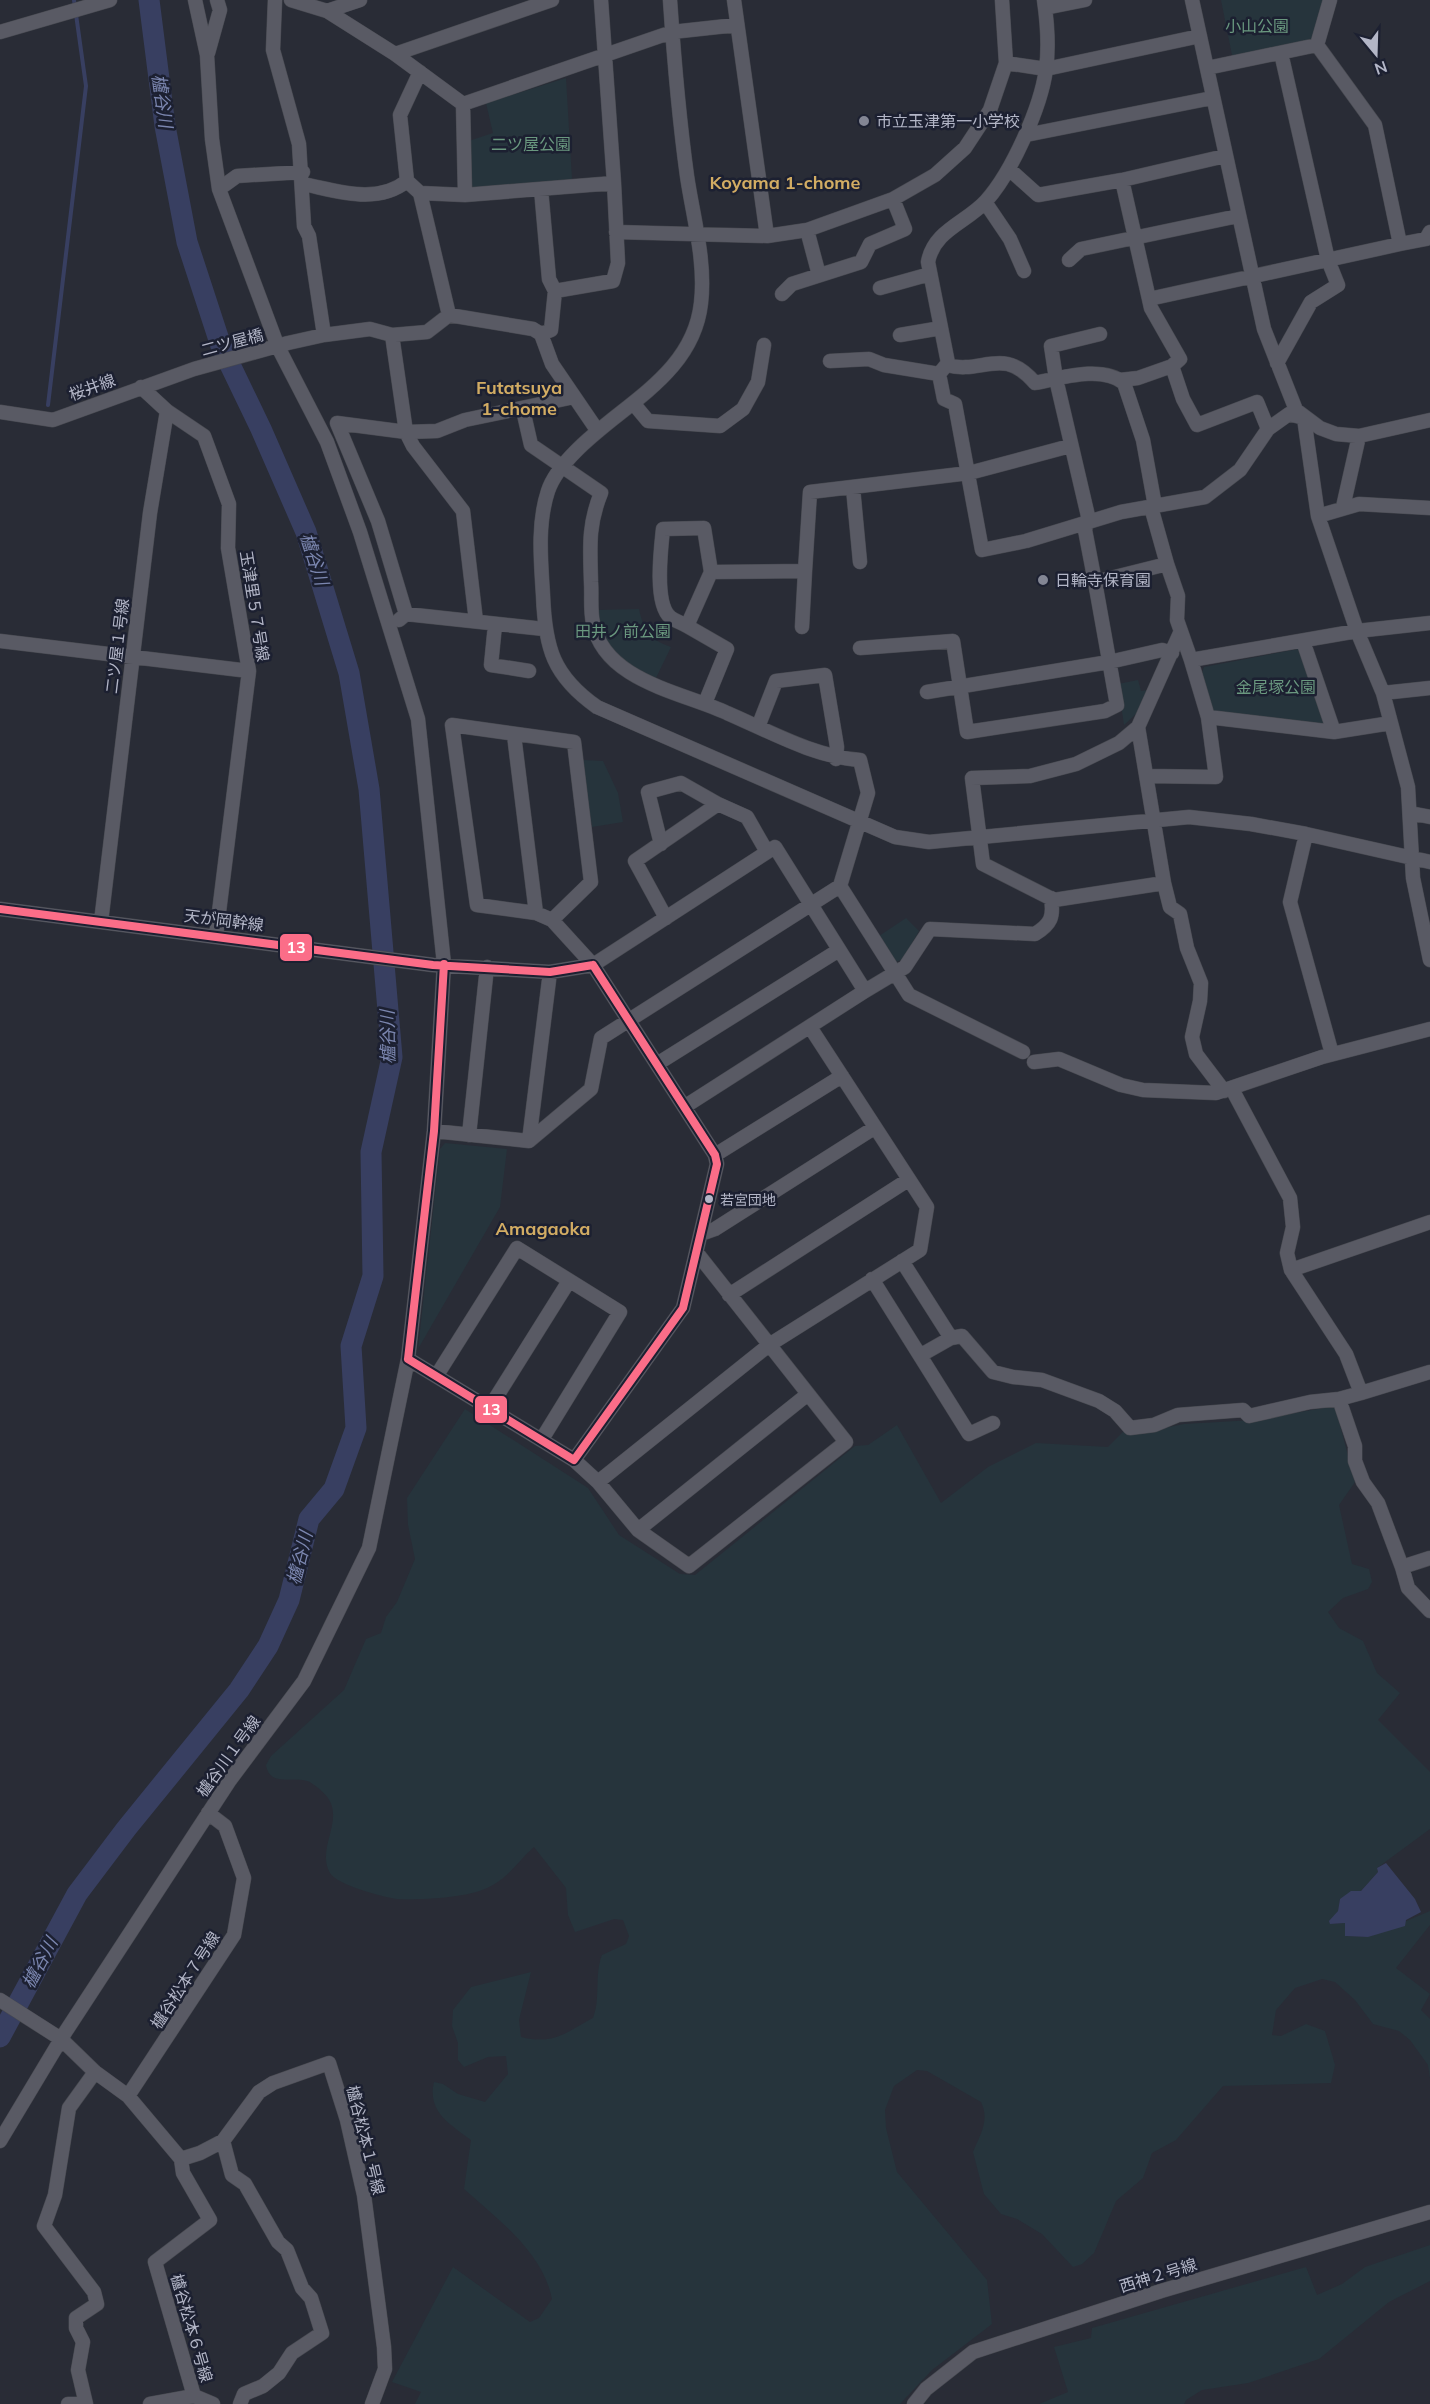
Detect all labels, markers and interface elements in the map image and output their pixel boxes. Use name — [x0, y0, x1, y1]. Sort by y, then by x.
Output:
park label: 小山公園 — [1225, 16, 1289, 36]
north arrow — [1346, 24, 1406, 84]
text: N — [1372, 57, 1390, 80]
water label: 櫨谷川 — [147, 73, 178, 131]
place label: 市立玉津第一小学校 — [876, 111, 1020, 131]
marker: 市立玉津第一小学校 — [857, 114, 871, 128]
park label: 二ツ屋公園 — [491, 134, 571, 154]
district label: Koyama 1-chome — [710, 171, 861, 194]
street label: 二ツ屋橋 — [198, 324, 266, 360]
street label: 桜井線 — [66, 369, 118, 405]
district label: Futatsuya 1-chome — [476, 376, 562, 420]
water label: 櫨谷川 — [295, 530, 334, 590]
street label: 玉津里５７号線 — [236, 549, 274, 663]
place label: 日輪寺保育園 — [1055, 570, 1151, 590]
marker: 日輪寺保育園 — [1036, 573, 1050, 587]
street label: 二ツ屋１号線 — [101, 597, 133, 695]
park label: 田井ノ前公園 — [575, 621, 671, 641]
park label: 金尾塚公園 — [1236, 677, 1316, 697]
street label: 天が岡幹線 — [183, 905, 265, 935]
line badge: 13 — [279, 933, 313, 962]
text: 13 — [286, 937, 306, 957]
water label: 櫨谷川 — [375, 1008, 399, 1064]
place label: 若宮団地 — [720, 1191, 776, 1209]
marker: 若宮団地 — [703, 1193, 715, 1205]
district label: Amagaoka — [496, 1217, 590, 1240]
line badge: 13 — [474, 1395, 508, 1424]
text: 13 — [481, 1399, 501, 1419]
water label: 櫨谷川 — [282, 1527, 318, 1587]
street label: 櫨谷川１号線 — [192, 1711, 264, 1801]
street label: 櫨谷松本７号線 — [146, 1928, 224, 2032]
water label: 櫨谷川 — [17, 1932, 63, 1992]
street label: 櫨谷松本１号線 — [343, 2083, 389, 2197]
street label: 西神２号線 — [1117, 2254, 1199, 2296]
street label: 櫨谷松本６号線 — [167, 2271, 217, 2385]

